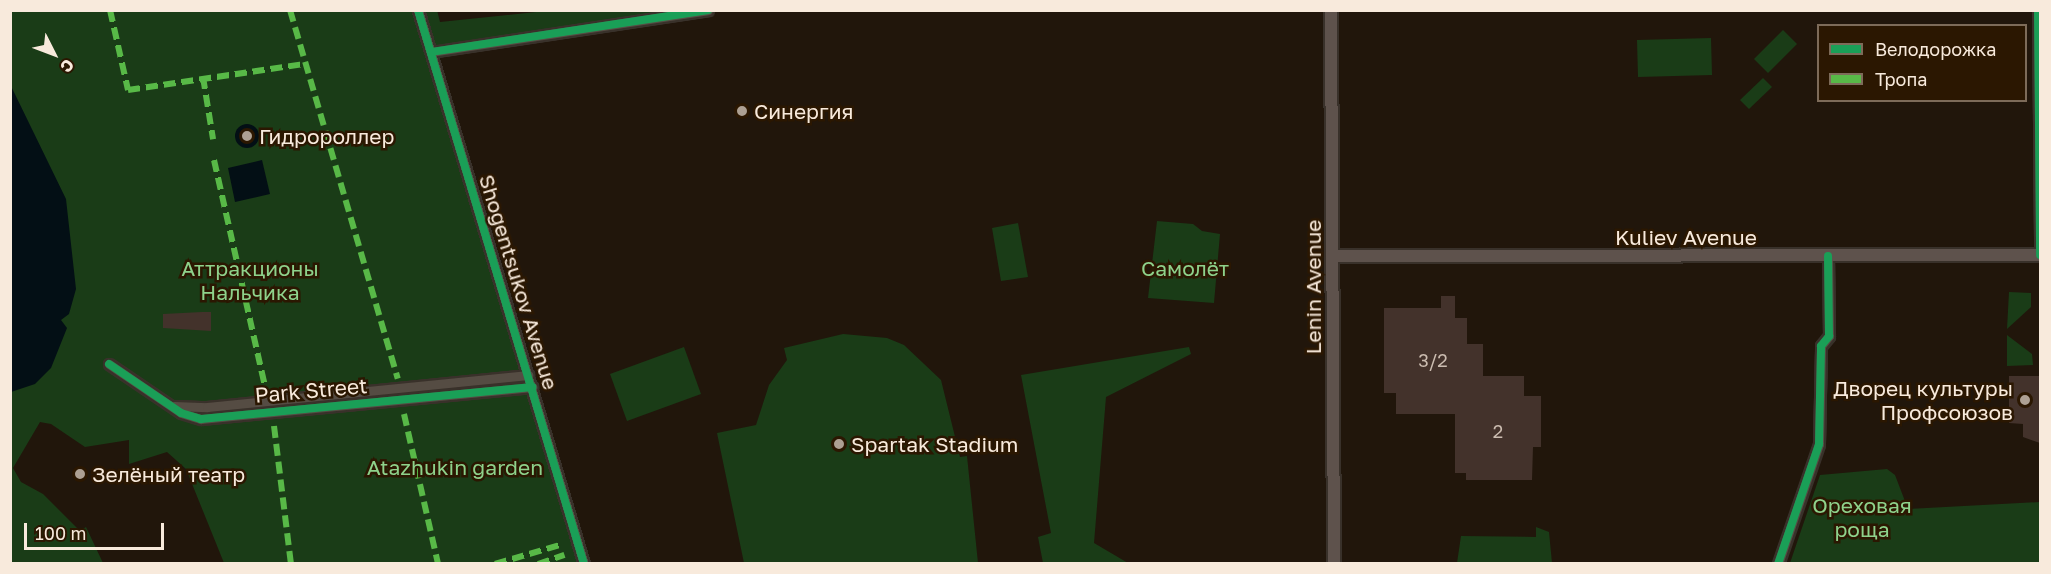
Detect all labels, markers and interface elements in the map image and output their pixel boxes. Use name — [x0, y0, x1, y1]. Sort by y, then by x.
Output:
north arrow — [24, 24, 84, 84]
legend — [1817, 24, 2027, 102]
text: Велодорожка — [1875, 38, 1996, 60]
text: С — [56, 55, 79, 77]
text: Тропа — [1875, 68, 1927, 90]
place label: Синергия — [754, 98, 853, 124]
marker: Синергия — [735, 104, 749, 118]
place label: Гидророллер — [259, 123, 394, 149]
marker: Гидророллер — [240, 129, 254, 143]
street label: Shogentsukov Avenue — [474, 171, 564, 393]
street label: Lenin Avenue — [1300, 220, 1326, 354]
street label: Kuliev Avenue — [1615, 224, 1757, 250]
park label: Аттракционы Нальчика — [181, 255, 319, 305]
park label: Самолёт — [1141, 255, 1229, 281]
house number: 3/2 — [1418, 349, 1448, 371]
street label: Park Street — [254, 373, 368, 407]
place label: Дворец культуры Профсоюзов — [1833, 375, 2013, 425]
marker: Дворец культуры Профсоюзов — [2018, 393, 2032, 407]
house number: 2 — [1493, 420, 1503, 442]
place label: Spartak Stadium — [851, 431, 1018, 457]
marker: Spartak Stadium — [832, 437, 846, 451]
park label: Atazhukin garden — [367, 454, 543, 480]
place label: Зелёный театр — [92, 461, 245, 487]
marker: Зелёный театр — [73, 467, 87, 481]
park label: Ореховая роща — [1812, 492, 1912, 542]
scale bar — [27, 511, 166, 549]
text: 100 m — [35, 522, 86, 544]

